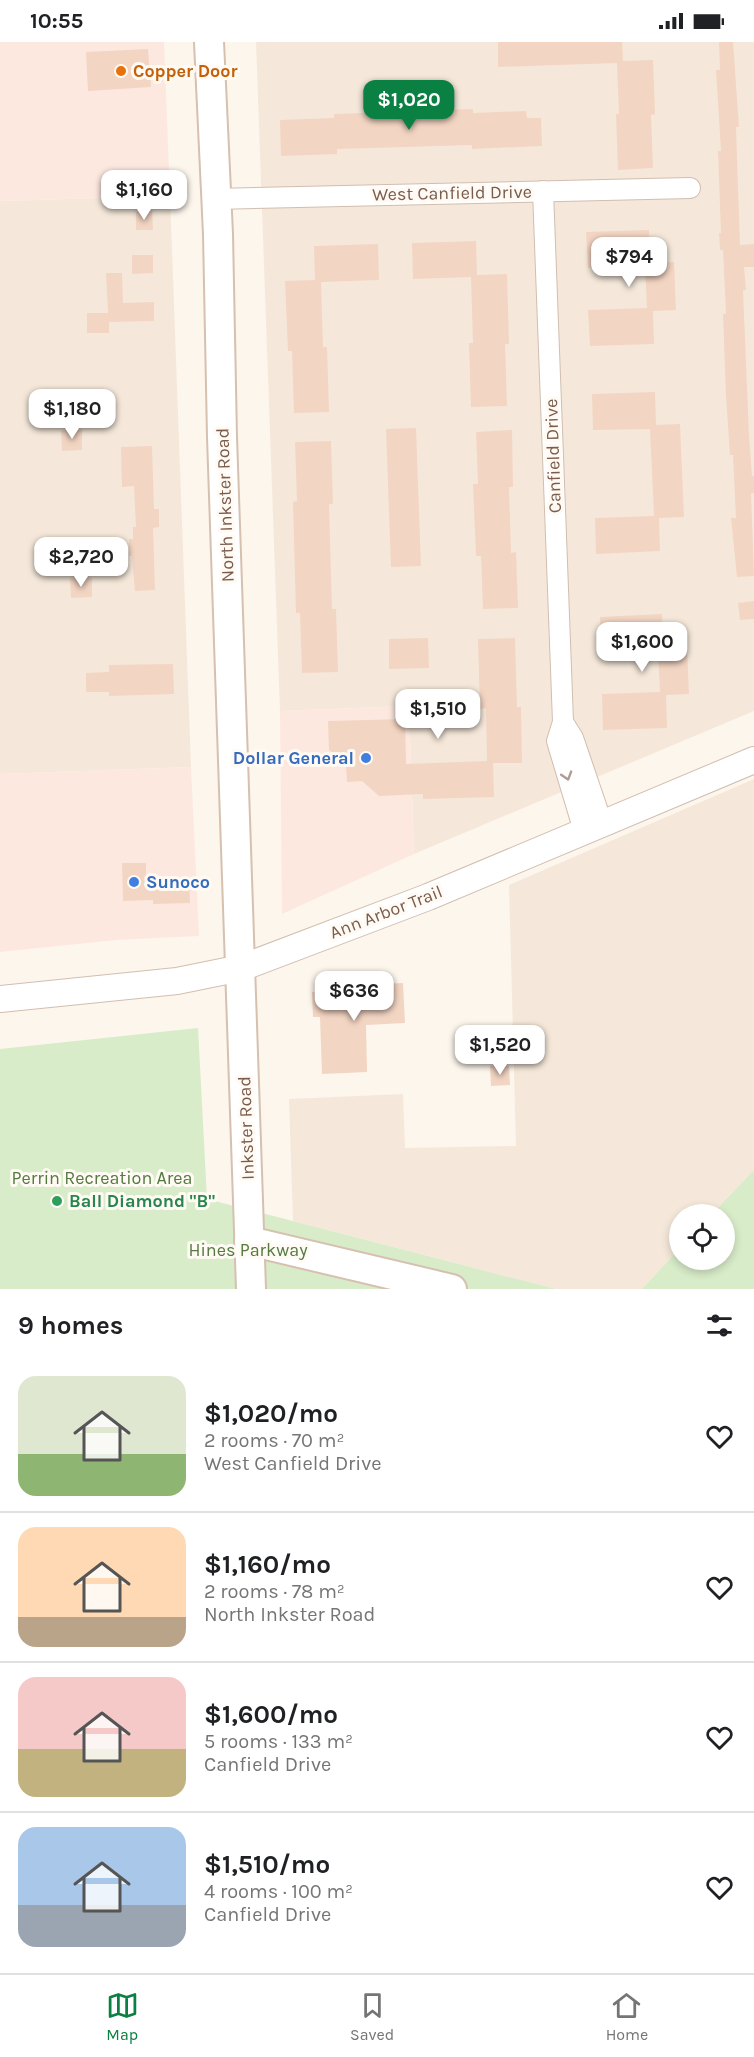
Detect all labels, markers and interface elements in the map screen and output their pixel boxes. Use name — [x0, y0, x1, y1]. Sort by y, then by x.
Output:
text: 10:55 — [30, 8, 83, 34]
place label: Copper Door — [133, 60, 238, 82]
marker: Copper Door — [114, 64, 128, 78]
pin: $1,020 — [360, 80, 458, 131]
text: $1,020 — [377, 88, 441, 111]
pin: $1,160 — [95, 170, 193, 221]
text: $1,160 — [115, 178, 173, 201]
street label: West Canfield Drive — [372, 181, 532, 205]
pin: $794 — [593, 237, 665, 288]
text: $794 — [605, 245, 653, 268]
pin: $1,180 — [23, 389, 121, 440]
text: $1,180 — [43, 397, 101, 420]
street label: Canfield Drive — [540, 398, 566, 514]
street label: North Inkster Road — [211, 428, 239, 582]
pin: $2,720 — [32, 537, 130, 588]
text: $2,720 — [48, 545, 114, 568]
pin: $1,600 — [593, 622, 691, 673]
text: $1,600 — [610, 630, 674, 653]
pin: $1,510 — [389, 689, 487, 740]
text: $1,510 — [409, 697, 467, 720]
place label: Dollar General — [233, 747, 354, 769]
marker: Dollar General — [359, 751, 373, 765]
one-way arrow — [560, 770, 573, 781]
place label: Sunoco — [146, 871, 210, 893]
marker: Sunoco — [127, 875, 141, 889]
street label: Ann Arbor Trail — [327, 880, 445, 944]
pin: $636 — [318, 971, 390, 1022]
text: $636 — [329, 979, 379, 1002]
pin: $1,520 — [451, 1025, 549, 1076]
text: $1,520 — [469, 1033, 531, 1056]
street label: Inkster Road — [233, 1076, 259, 1180]
park label: Perrin Recreation Area — [11, 1167, 193, 1189]
place label: Ball Diamond "B" — [69, 1190, 215, 1212]
marker: Ball Diamond "B" — [50, 1194, 64, 1208]
map controls — [669, 1204, 735, 1270]
button: locate — [669, 1204, 735, 1270]
park label: Hines Parkway — [188, 1239, 308, 1261]
icon: filters — [703, 1309, 736, 1342]
text: 9 homes — [18, 1310, 124, 1341]
text: $1,020/mo — [204, 1398, 338, 1429]
icon: home — [66, 1400, 138, 1472]
icon: heart — [703, 1420, 736, 1453]
text: 2 rooms · 70 m² — [204, 1429, 344, 1452]
text: West Canfield Drive — [204, 1452, 382, 1475]
text: $1,160/mo — [204, 1549, 331, 1580]
icon: home — [66, 1551, 138, 1623]
icon: heart — [703, 1571, 736, 1604]
text: 2 rooms · 78 m² — [204, 1580, 345, 1603]
text: North Inkster Road — [204, 1603, 375, 1626]
text: $1,600/mo — [204, 1699, 338, 1730]
icon: home — [66, 1701, 138, 1773]
icon: heart — [703, 1721, 736, 1754]
text: 5 rooms · 133 m² — [204, 1730, 353, 1753]
text: Canfield Drive — [204, 1753, 331, 1776]
text: $1,510/mo — [204, 1849, 330, 1880]
icon: home — [66, 1851, 138, 1923]
icon: heart — [703, 1871, 736, 1904]
text: 4 rooms · 100 m² — [204, 1880, 353, 1903]
text: Canfield Drive — [204, 1903, 331, 1926]
tab: Map — [106, 1989, 139, 2044]
tab: Saved — [350, 1989, 394, 2044]
tab: Home — [606, 1989, 648, 2044]

